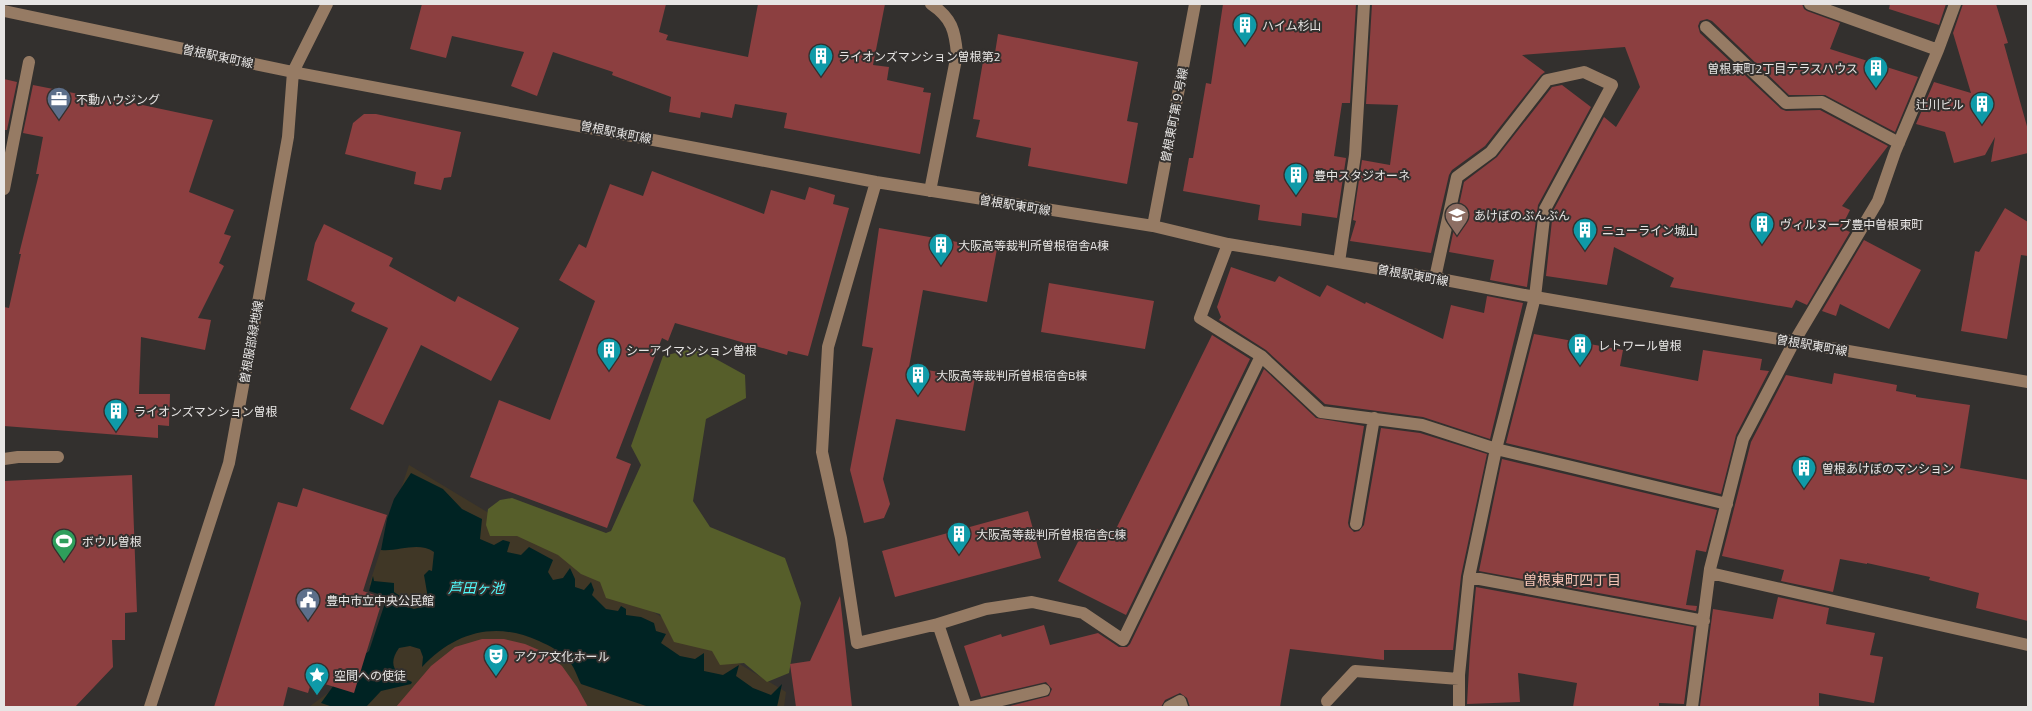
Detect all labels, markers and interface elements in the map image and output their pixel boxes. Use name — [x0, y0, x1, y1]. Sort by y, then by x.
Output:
building icon: ハイム杉山 — [1232, 12, 1258, 46]
place label: ハイム杉山 — [1262, 16, 1322, 35]
street label: 曽根駅東町線 — [181, 39, 255, 73]
building icon: ライオンズマンション曽根第2 — [808, 43, 834, 77]
place label: ライオンズマンション曽根第2 — [838, 47, 1000, 66]
building icon: 曽根東町2丁目テラスハウス — [1863, 55, 1889, 89]
place label: 曽根東町2丁目テラスハウス — [1708, 59, 1858, 78]
street label: 曽根東町第９号線 — [1156, 66, 1192, 164]
office icon: 不動ハウジング — [46, 86, 72, 120]
place label: 不動ハウジング — [76, 90, 160, 109]
building icon: 辻川ビル — [1969, 91, 1995, 125]
place label: 辻川ビル — [1916, 95, 1964, 114]
street label: 曽根駅東町線 — [579, 116, 653, 148]
building icon: 豊中スタジオーネ — [1283, 162, 1309, 196]
place label: 豊中スタジオーネ — [1314, 166, 1410, 185]
street label: 曽根駅東町線 — [978, 190, 1052, 220]
school or university icon: あけぼのぶんぶん — [1444, 202, 1470, 236]
place label: あけぼのぶんぶん — [1474, 206, 1570, 225]
building icon: ヴィルヌーブ豊中曽根東町 — [1749, 211, 1775, 245]
place label: ヴィルヌーブ豊中曽根東町 — [1780, 215, 1923, 234]
building icon: ニューライン城山 — [1572, 217, 1598, 251]
place label: ニューライン城山 — [1602, 221, 1698, 240]
building icon: 大阪高等裁判所曽根宿舎A棟 — [928, 232, 954, 266]
place label: 大阪高等裁判所曽根宿舎A棟 — [958, 236, 1109, 255]
street label: 曽根駅東町線 — [1376, 259, 1450, 291]
street label: 曽根服部緑地線 — [234, 299, 268, 385]
street label: 曽根駅東町線 — [1775, 329, 1849, 361]
building icon: レトワール曽根 — [1567, 332, 1593, 366]
place label: レトワール曽根 — [1598, 336, 1682, 355]
building icon: シーアイマンション曽根 — [596, 337, 622, 371]
place label: シーアイマンション曽根 — [626, 341, 757, 360]
building icon: 大阪高等裁判所曽根宿舎B棟 — [905, 362, 931, 396]
place label: 大阪高等裁判所曽根宿舎B棟 — [936, 366, 1087, 385]
building icon: ライオンズマンション曽根 — [103, 398, 129, 432]
place label: ライオンズマンション曽根 — [134, 402, 278, 421]
building icon: 曽根あけぼのマンション — [1791, 455, 1817, 489]
place label: 曽根あけぼのマンション — [1822, 459, 1954, 478]
building icon: 大阪高等裁判所曽根宿舎C棟 — [946, 521, 972, 555]
place label: 大阪高等裁判所曽根宿舎C棟 — [976, 525, 1127, 544]
sports icon: ボウル曽根 — [51, 528, 77, 562]
place label: ボウル曽根 — [82, 532, 142, 551]
district label: 曽根東町四丁目 — [1523, 569, 1621, 590]
water label: 芦田ヶ池 — [448, 577, 506, 598]
public building icon: 豊中市立中央公民館 — [295, 587, 321, 621]
place label: 豊中市立中央公民館 — [326, 591, 434, 610]
theatre icon: アクア文化ホール — [483, 643, 509, 677]
place label: アクア文化ホール — [514, 647, 609, 666]
place icon: 空間への使徒 — [304, 662, 330, 696]
place label: 空間への使徒 — [334, 666, 406, 685]

